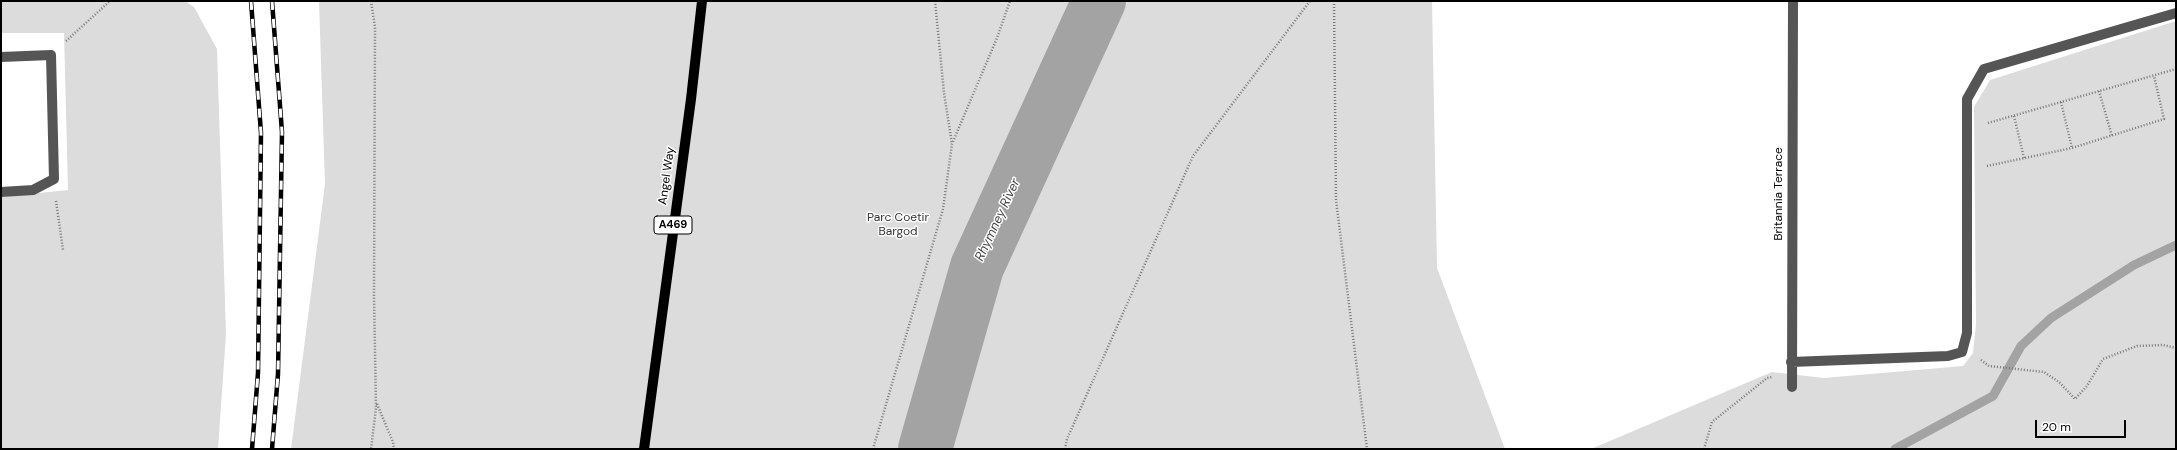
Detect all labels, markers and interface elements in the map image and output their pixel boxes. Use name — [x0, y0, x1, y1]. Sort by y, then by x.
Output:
street label: Angel Way — [656, 146, 678, 206]
street label: Britannia Terrace — [1772, 147, 1786, 241]
water label: Rhymney River — [972, 176, 1024, 264]
park label: Parc Coetir Bargod — [867, 211, 929, 239]
road number: A469 — [654, 216, 692, 234]
scale bar — [2037, 412, 2128, 438]
text: 20 m — [2042, 419, 2071, 435]

